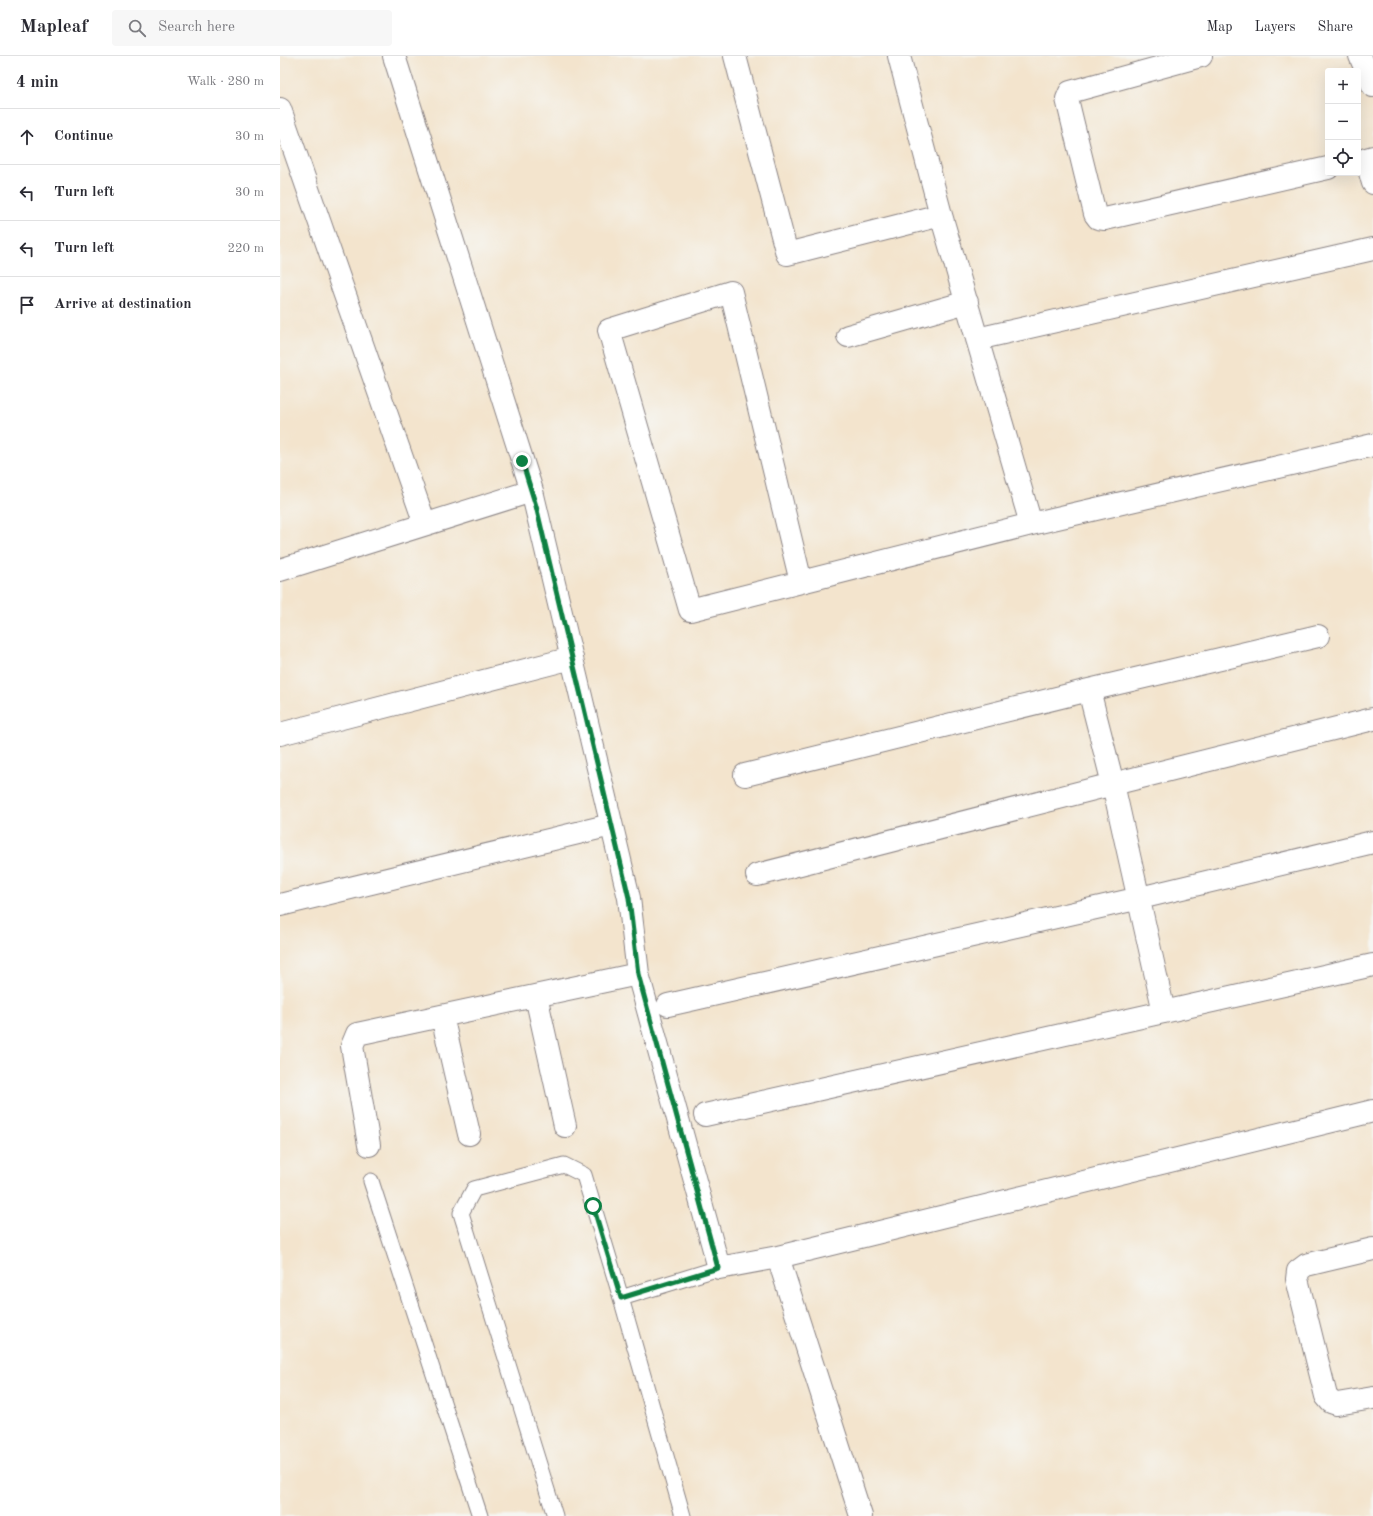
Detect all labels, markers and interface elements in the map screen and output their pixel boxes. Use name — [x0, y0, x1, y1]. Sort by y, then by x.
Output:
search box — [112, 10, 392, 46]
icon: search — [126, 17, 148, 39]
text: Mapleaf — [20, 18, 88, 37]
text: Search here — [158, 20, 235, 35]
text: Map — [1207, 20, 1233, 34]
text: Layers — [1255, 20, 1296, 34]
text: Share — [1318, 20, 1353, 34]
map controls — [1325, 68, 1361, 176]
button: + — [1325, 68, 1361, 104]
text: 4 min — [16, 74, 59, 91]
text: Walk · 280 m — [187, 75, 264, 88]
button: − — [1325, 104, 1361, 140]
icon: ahead — [16, 126, 38, 148]
text: Continue — [54, 129, 113, 144]
text: 30 m — [235, 130, 264, 143]
button: locate — [1325, 140, 1361, 176]
icon: left — [16, 182, 38, 204]
text: Turn left — [54, 185, 114, 200]
text: 30 m — [235, 186, 264, 199]
icon: left — [16, 238, 38, 260]
text: Turn left — [54, 241, 114, 256]
text: 220 m — [227, 242, 264, 255]
icon: arrive — [16, 294, 38, 316]
text: Arrive at destination — [54, 297, 192, 312]
route end — [513, 452, 531, 470]
route start — [584, 1197, 602, 1215]

